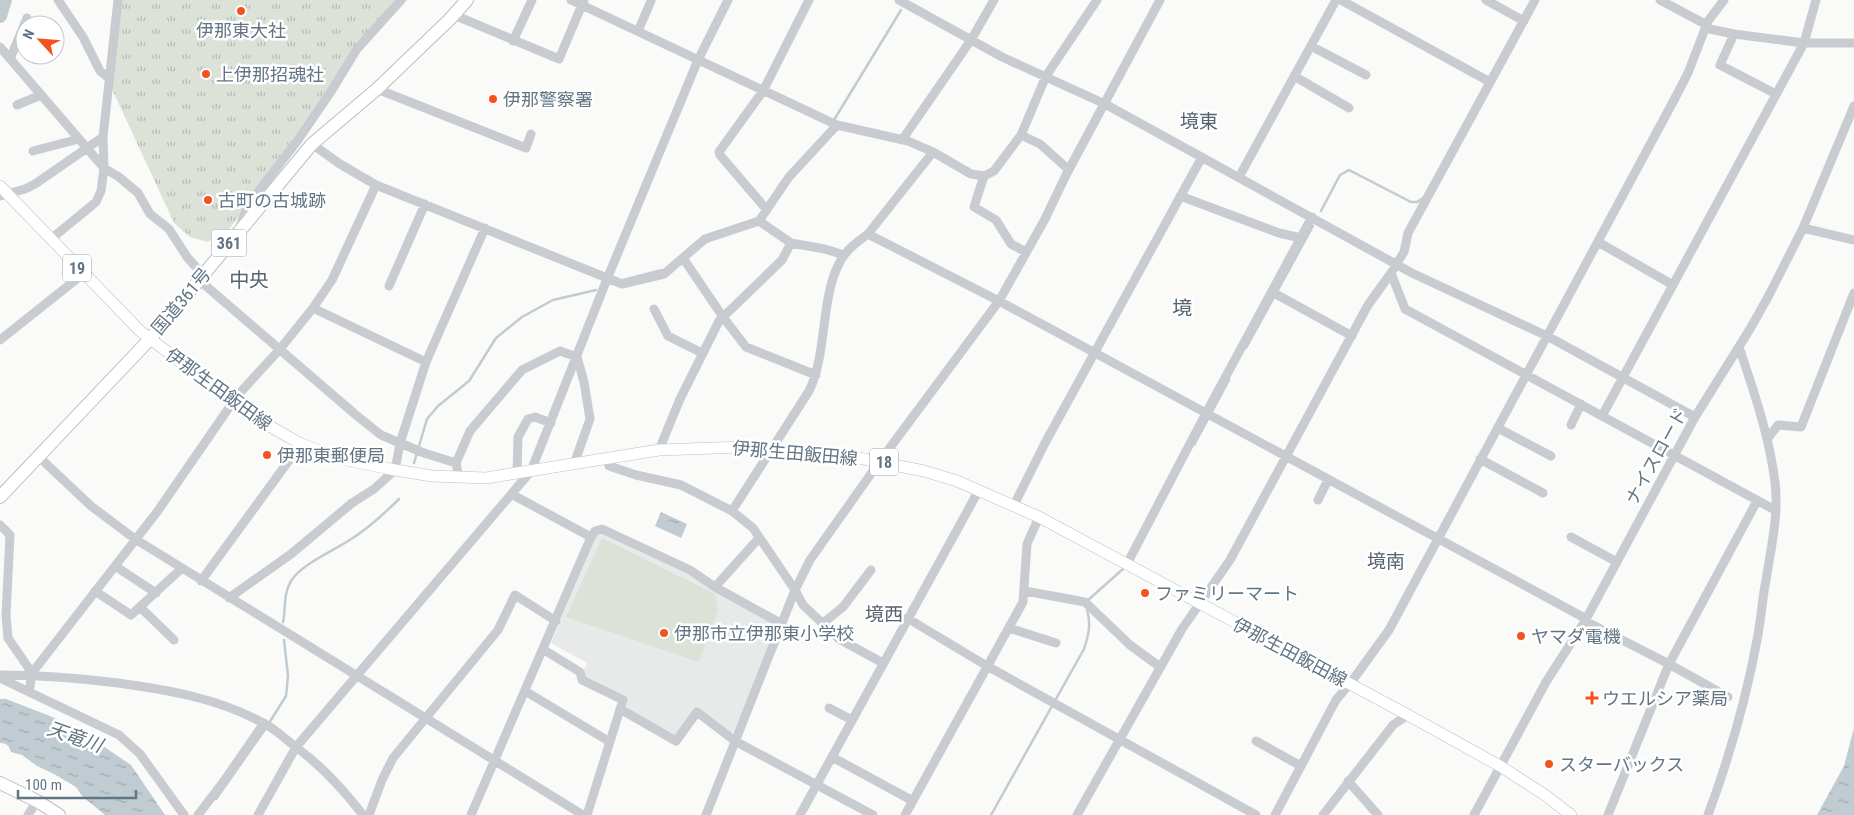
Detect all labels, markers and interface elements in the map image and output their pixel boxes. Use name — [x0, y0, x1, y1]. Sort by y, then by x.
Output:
marker: 伊那東大社 — [235, 5, 247, 17]
north arrow — [15, 15, 65, 65]
place label: 伊那東大社 — [196, 20, 286, 41]
text: N — [19, 27, 37, 42]
place label: 上伊那招魂社 — [216, 64, 324, 85]
marker: 上伊那招魂社 — [200, 68, 212, 80]
place label: 伊那警察署 — [503, 89, 593, 110]
marker: 伊那警察署 — [487, 93, 499, 105]
district label: 境東 — [1180, 110, 1218, 133]
place label: 古町の古城跡 — [218, 190, 326, 211]
marker: 古町の古城跡 — [202, 194, 214, 206]
road number: 361 — [212, 230, 246, 256]
road number: 19 — [63, 254, 91, 282]
street label: 国道361号 — [147, 263, 215, 339]
district label: 中央 — [229, 268, 269, 292]
district label: 境 — [1172, 296, 1192, 320]
street label: 伊那生田飯田線 — [162, 343, 276, 435]
street label: ナイスロード — [1621, 404, 1691, 508]
street label: 伊那生田飯田線 — [731, 437, 859, 469]
place label: 伊那東郵便局 — [277, 445, 385, 466]
road number: 18 — [870, 448, 898, 476]
marker: 伊那東郵便局 — [261, 449, 273, 461]
district label: 境南 — [1367, 550, 1405, 573]
place label: ファミリーマート — [1155, 583, 1299, 604]
marker: ファミリーマート — [1139, 587, 1151, 599]
district label: 境西 — [865, 603, 903, 626]
street label: 伊那生田飯田線 — [1229, 613, 1351, 691]
place label: 伊那市立伊那東小学校 — [674, 623, 854, 644]
place label: ヤマダ電機 — [1531, 626, 1621, 647]
marker: 伊那市立伊那東小学校 — [658, 627, 670, 639]
marker: ヤマダ電機 — [1515, 630, 1527, 642]
place label: ウエルシア薬局 — [1602, 688, 1728, 709]
marker: ウエルシア薬局 — [1586, 692, 1598, 704]
water label: 天竜川 — [44, 717, 108, 758]
place label: スターバックス — [1559, 754, 1684, 775]
marker: スターバックス — [1543, 758, 1555, 770]
scale bar — [18, 768, 135, 800]
text: 100 m — [25, 776, 62, 794]

